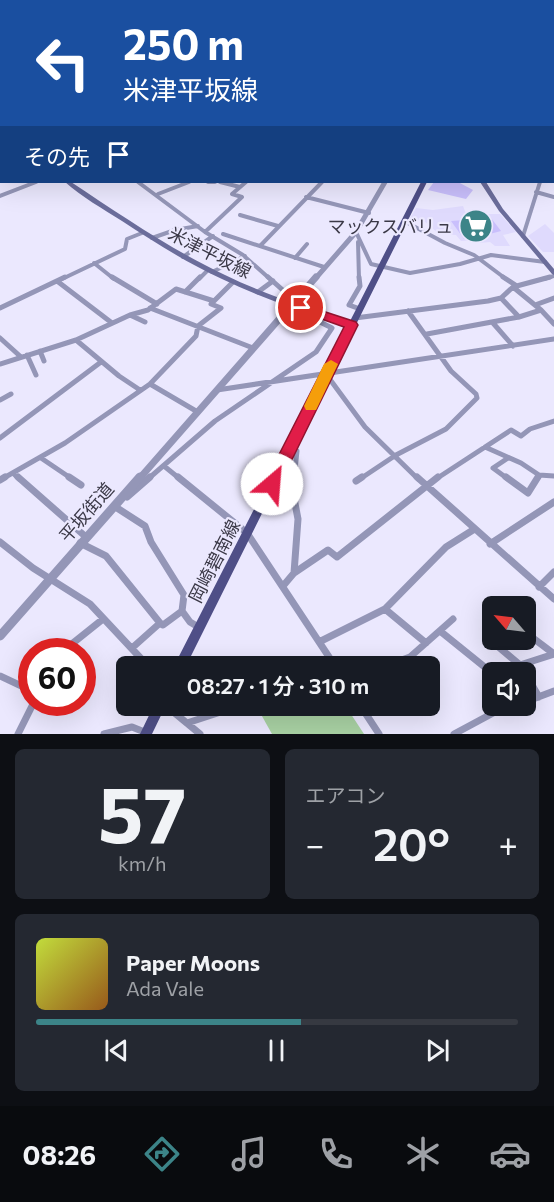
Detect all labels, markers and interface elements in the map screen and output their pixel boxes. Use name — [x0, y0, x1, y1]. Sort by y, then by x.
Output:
text: 250 m — [123, 17, 244, 69]
icon: left — [24, 24, 102, 102]
text: 米津平坂線 — [123, 73, 258, 106]
icon: arrive — [102, 138, 135, 171]
text: その先 — [24, 143, 90, 170]
supermarket icon: マックスバリュ — [458, 208, 494, 244]
place label: マックスバリュ — [328, 215, 453, 237]
street label: 米津平坂線 — [165, 222, 255, 282]
pin — [275, 282, 326, 333]
icon: arrive — [284, 291, 317, 324]
position arrow — [240, 452, 304, 516]
street label: 平坂街道 — [54, 478, 118, 546]
street label: 岡崎碧南線 — [184, 516, 244, 606]
north arrow — [482, 596, 536, 650]
map controls — [482, 596, 536, 716]
speed limit sign: 60 — [18, 638, 96, 716]
button: sound — [482, 662, 536, 716]
text: 08:27 · 1 分 · 310 m — [187, 672, 369, 699]
text: 57 — [98, 764, 186, 859]
text: エアコン — [306, 783, 386, 807]
text: 20° — [373, 815, 450, 870]
text: − — [306, 823, 324, 864]
text: + — [499, 823, 518, 864]
text: km/h — [118, 851, 167, 875]
text: Paper Moons — [126, 949, 260, 976]
text: Ada Vale — [126, 976, 204, 1000]
icon: previous — [100, 1034, 133, 1067]
icon: pause — [260, 1034, 293, 1067]
icon: next — [421, 1034, 454, 1067]
icon: directions — [141, 1133, 183, 1175]
icon: music — [228, 1133, 270, 1175]
icon: phone — [315, 1133, 357, 1175]
icon: climate — [402, 1133, 444, 1175]
icon: car — [489, 1133, 531, 1175]
text: 08:26 — [23, 1138, 96, 1171]

